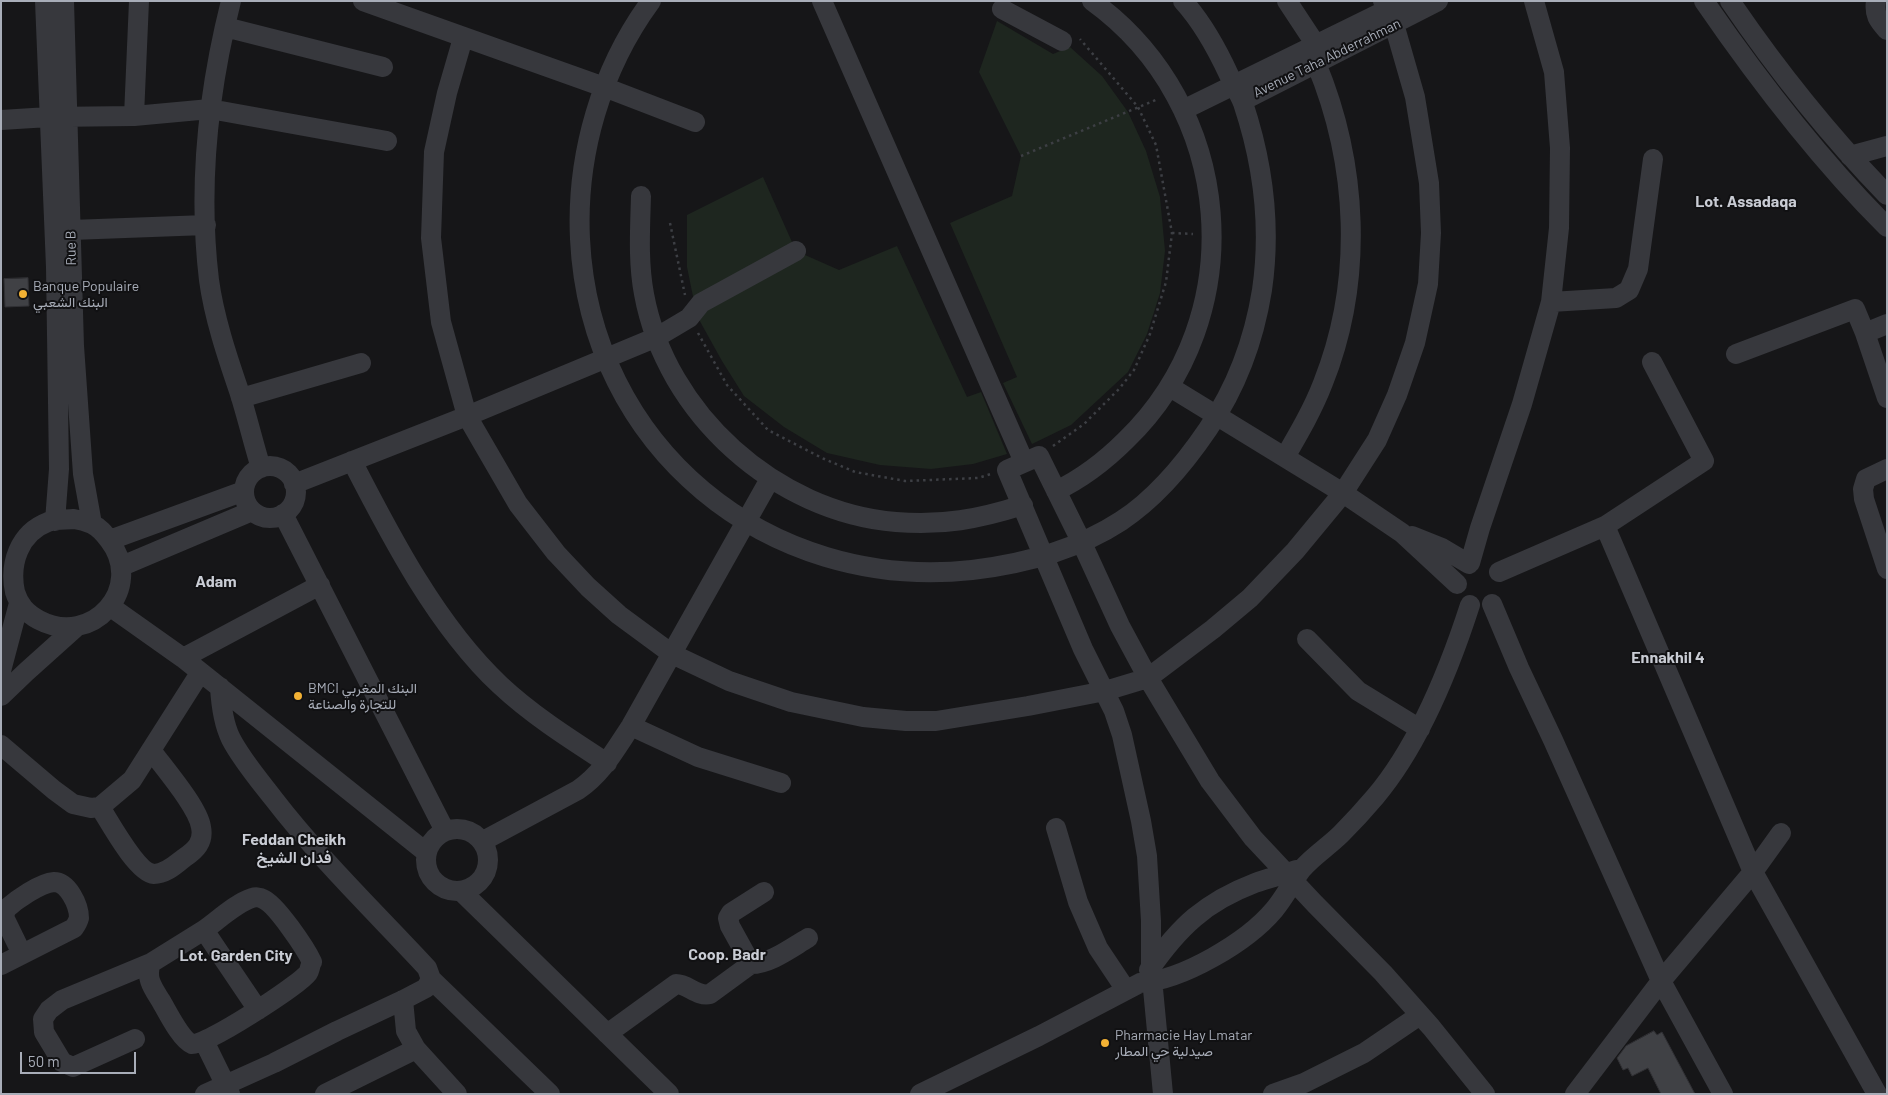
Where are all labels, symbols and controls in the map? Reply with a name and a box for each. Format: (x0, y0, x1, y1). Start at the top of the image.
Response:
street label: Avenue Taha Abderrahman (1251, 15, 1403, 101)
district label: Lot. Assadaqa (1695, 192, 1797, 212)
street label: Rue B (62, 230, 80, 266)
place label: Banque Populaire البنك الشعبي (33, 278, 139, 310)
marker: Banque Populaire البنك الشعبي (17, 288, 29, 300)
district label: Adam (195, 572, 237, 592)
district label: Ennakhil 4 (1631, 648, 1705, 668)
place label: BMCI البنك المغربي للتجارة والصناعة (308, 680, 417, 712)
marker: BMCI البنك المغربي للتجارة والصناعة (292, 690, 304, 702)
district label: Feddan Cheikh فدان الشيخ (242, 830, 346, 868)
district label: Coop. Badr (688, 945, 766, 965)
district label: Lot. Garden City (179, 946, 293, 966)
place label: Pharmacie Hay Lmatar صيدلية حي المطار (1115, 1027, 1252, 1060)
marker: Pharmacie Hay Lmatar صيدلية حي المطار (1099, 1037, 1111, 1049)
scale bar (22, 1042, 139, 1074)
text: 50 m (28, 1052, 60, 1070)

